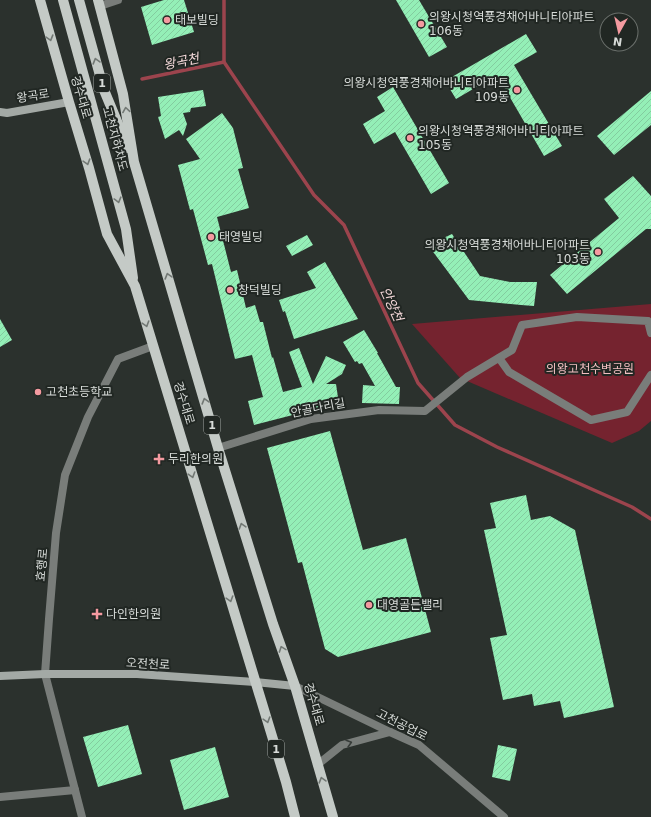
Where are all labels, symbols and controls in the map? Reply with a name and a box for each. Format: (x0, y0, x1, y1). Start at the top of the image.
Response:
place label: 의왕시청역풍경채어바니티아파트 106동 (429, 10, 595, 38)
north arrow (599, 12, 639, 52)
place label: 태보빌딩 (175, 13, 219, 27)
marker: 태보빌딩 (162, 15, 172, 25)
marker: 의왕시청역풍경채어바니티아파트 106동 (416, 19, 426, 29)
one-way arrow (46, 34, 54, 41)
text: N (612, 34, 623, 48)
water label: 왕곡천 (162, 50, 201, 73)
one-way arrow (92, 57, 101, 64)
street label: 경수대로 (68, 74, 94, 120)
road number: 1 (94, 74, 110, 92)
place label: 의왕시청역풍경채어바니티아파트 109동 (343, 76, 509, 104)
marker: 의왕시청역풍경채어바니티아파트 109동 (512, 85, 522, 95)
street label: 왕곡로 (16, 86, 50, 106)
street label: 고천지하차도 (100, 105, 130, 173)
one-way arrow (122, 107, 131, 113)
place label: 의왕시청역풍경채어바니티아파트 105동 (418, 124, 584, 152)
marker: 의왕시청역풍경채어바니티아파트 105동 (405, 133, 415, 143)
one-way arrow (82, 158, 91, 165)
one-way arrow (113, 196, 122, 203)
place label: 태영빌딩 (219, 230, 263, 244)
marker: 태영빌딩 (206, 232, 216, 242)
place label: 의왕시청역풍경채어바니티아파트 103동 (424, 238, 590, 266)
marker: 의왕시청역풍경채어바니티아파트 103동 (593, 247, 603, 257)
one-way arrow (164, 273, 173, 280)
place label: 창덕빌딩 (238, 283, 282, 297)
marker: 창덕빌딩 (225, 285, 235, 295)
water label: 안양천 (377, 285, 406, 325)
one-way arrow (141, 320, 150, 327)
park label: 의왕고천수변공원 (546, 362, 634, 376)
street label: 경수대로 (171, 380, 197, 426)
place label: 고천초등학교 (46, 385, 112, 399)
marker: 고천초등학교 (33, 387, 43, 397)
street label: 안골다리길 (290, 396, 346, 420)
one-way arrow (201, 398, 210, 405)
road number: 1 (204, 416, 220, 434)
place label: 두리한의원 (168, 452, 223, 466)
marker: 두리한의원 (153, 453, 165, 465)
one-way arrow (187, 471, 196, 478)
one-way arrow (239, 522, 247, 529)
street label: 효행로 (34, 548, 50, 582)
one-way arrow (225, 595, 234, 602)
place label: 대영골든밸리 (377, 598, 443, 612)
marker: 대영골든밸리 (364, 600, 374, 610)
place label: 다인한의원 (106, 607, 161, 621)
marker: 다인한의원 (91, 608, 103, 620)
one-way arrow (279, 646, 287, 653)
street label: 오전천로 (126, 656, 170, 672)
street label: 경수대로 (301, 681, 327, 727)
street label: 고천공업로 (374, 706, 430, 744)
one-way arrow (262, 716, 271, 723)
one-way arrow (346, 739, 353, 748)
road number: 1 (268, 740, 284, 758)
one-way arrow (318, 776, 327, 783)

